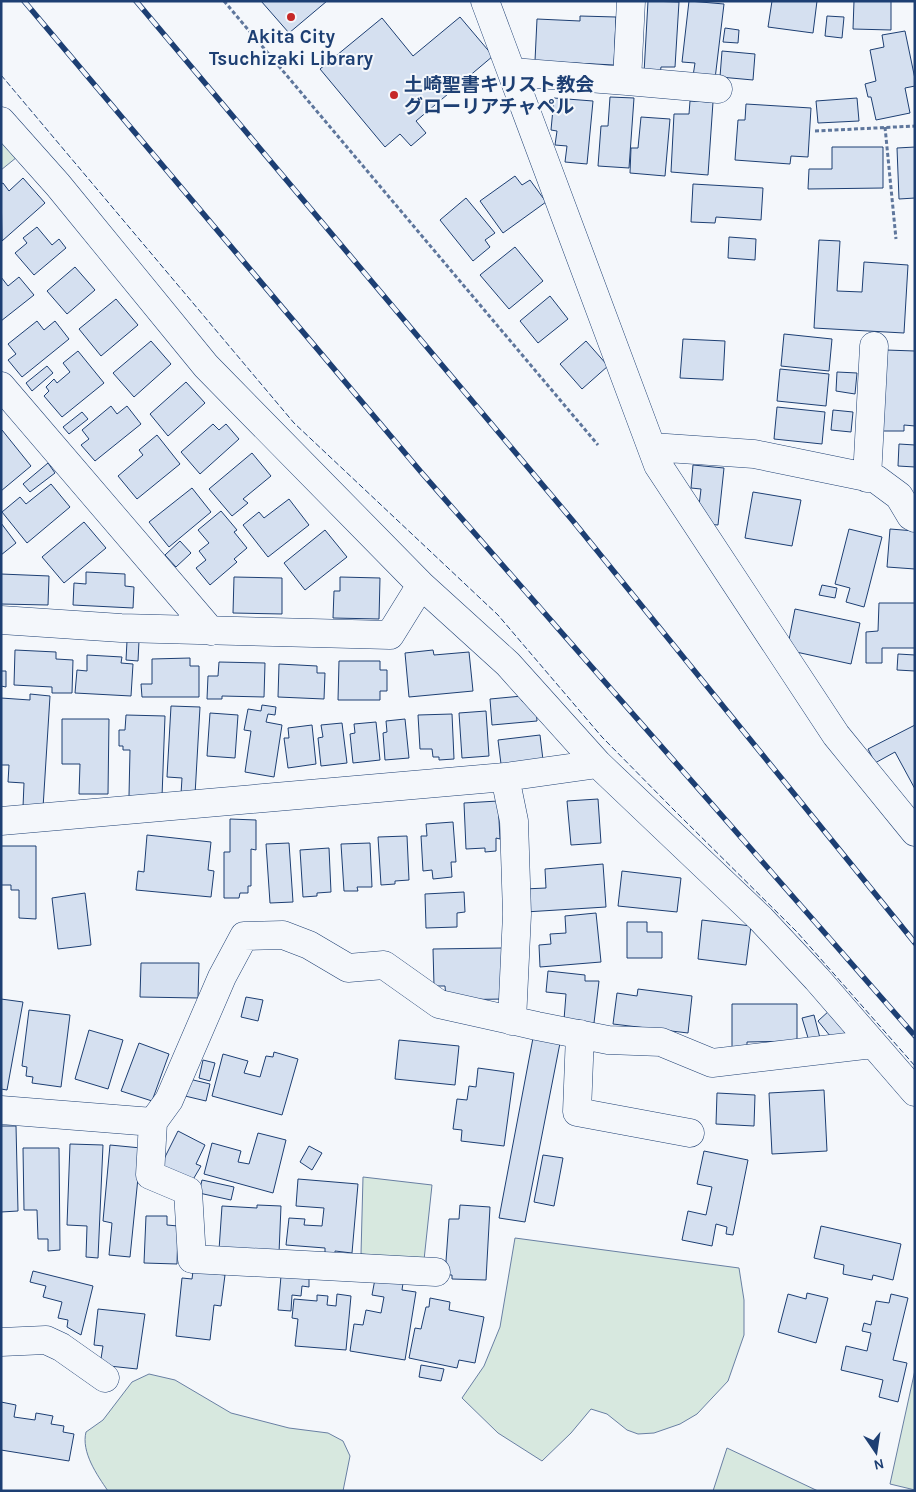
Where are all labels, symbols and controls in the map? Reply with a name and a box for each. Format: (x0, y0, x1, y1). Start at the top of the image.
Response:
marker: Akita City Tsuchizaki Library (285, 11, 297, 23)
place label: Akita City Tsuchizaki Library (209, 26, 373, 70)
place label: 土崎聖書キリスト教会 グローリアチャペル (404, 74, 594, 118)
marker: 土崎聖書キリスト教会 グローリアチャペル (388, 89, 400, 101)
north arrow (851, 1427, 901, 1477)
text: N (872, 1455, 886, 1474)

